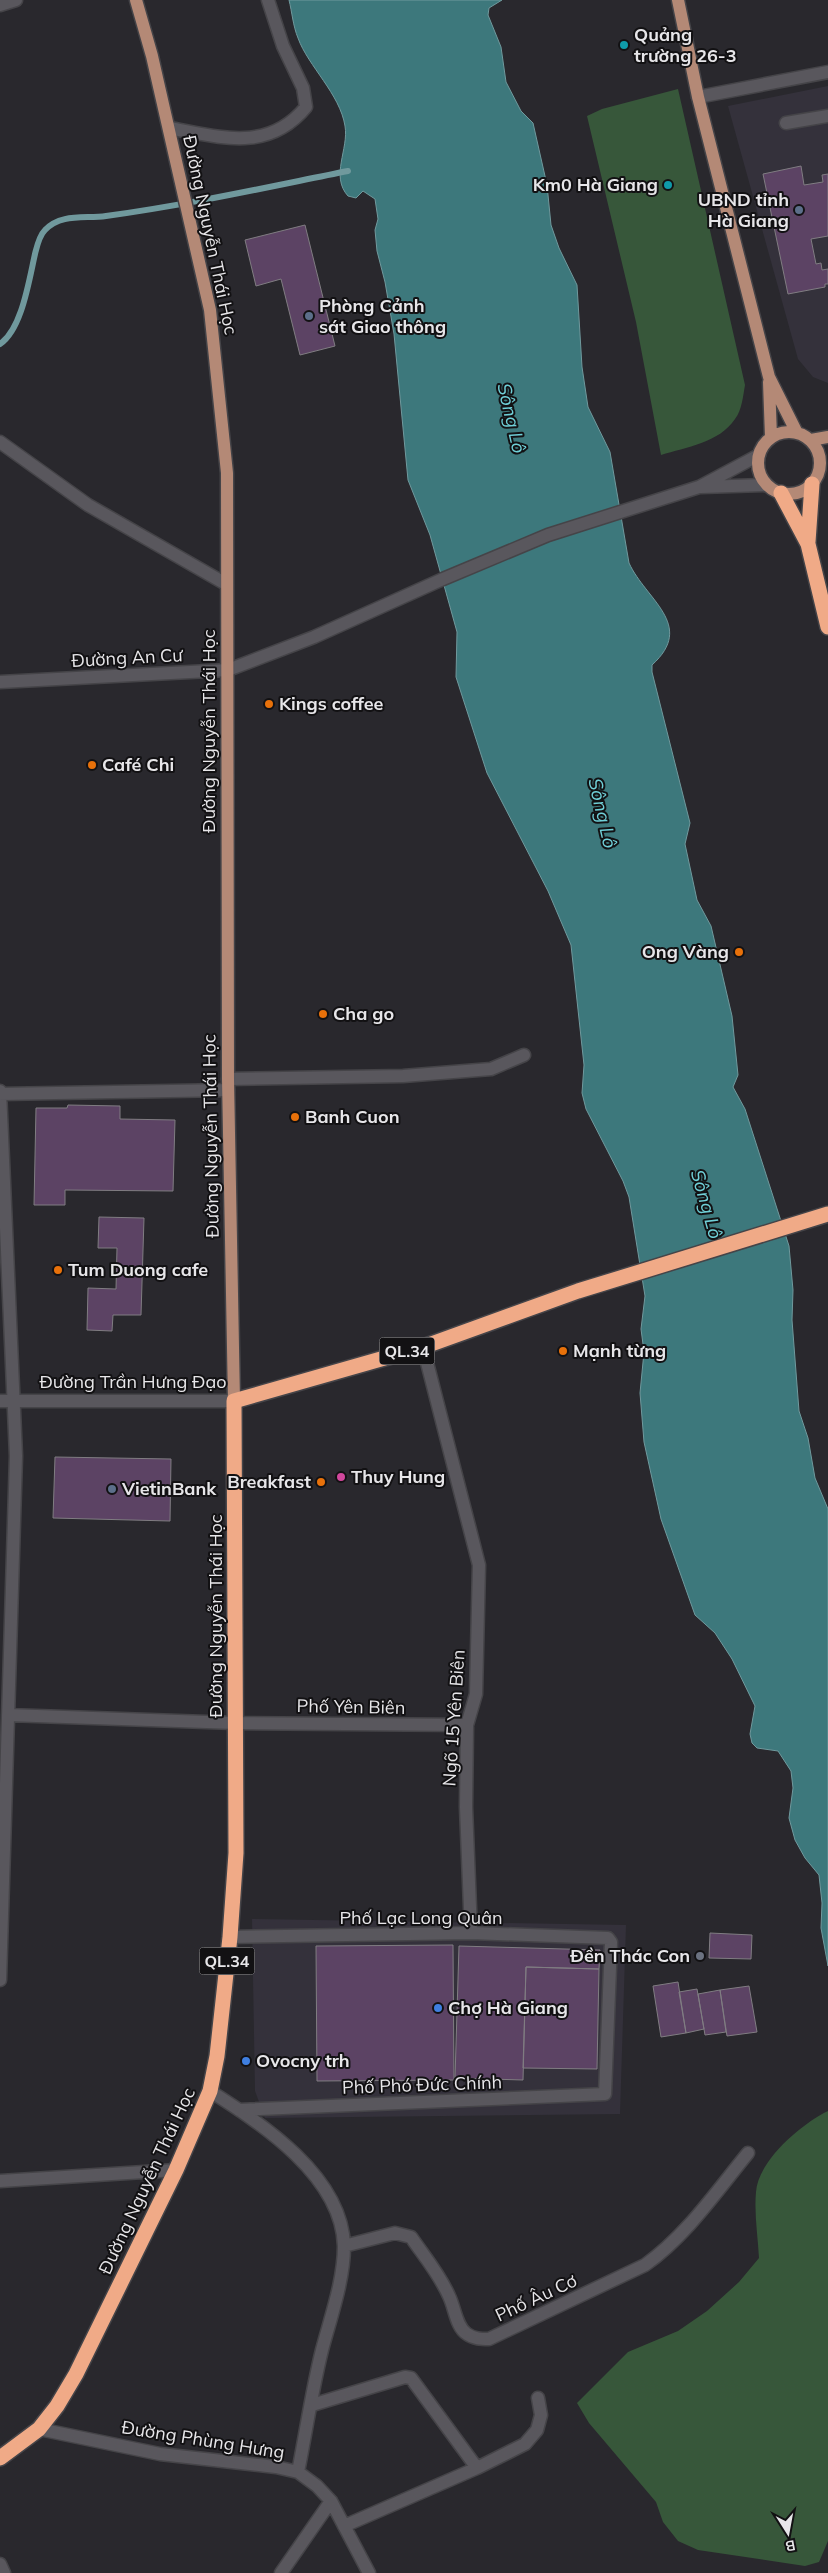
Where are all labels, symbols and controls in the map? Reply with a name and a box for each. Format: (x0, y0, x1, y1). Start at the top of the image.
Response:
place label: Quảng trường 26-3 (634, 23, 737, 67)
marker: Quảng trường 26-3 (618, 39, 630, 51)
street label: Đường Nguyễn Thái Học (178, 133, 243, 337)
place label: Km0 Hà Giang (533, 173, 658, 196)
marker: Km0 Hà Giang (662, 179, 674, 191)
place label: UBND tỉnh Hà Giang (698, 188, 789, 232)
marker: UBND tỉnh Hà Giang (793, 204, 805, 216)
place label: Phòng Cảnh sát Giao thông (319, 294, 446, 338)
marker: Phòng Cảnh sát Giao thông (303, 310, 315, 322)
water label: Sông Lô (492, 381, 532, 456)
street label: Đường Nguyễn Thái Học (197, 629, 220, 833)
street label: Đường An Cư (71, 643, 185, 672)
place label: Kings coffee (279, 692, 384, 715)
marker: Kings coffee (263, 698, 275, 710)
place label: Café Chi (102, 753, 174, 776)
marker: Café Chi (86, 759, 98, 771)
water label: Sông Lô (583, 776, 623, 851)
place label: Ong Vàng (642, 940, 729, 963)
marker: Ong Vàng (733, 946, 745, 958)
place label: Cha go (333, 1002, 394, 1025)
marker: Cha go (317, 1008, 329, 1020)
street label: Đường Nguyễn Thái Học (197, 1034, 224, 1238)
place label: Banh Cuon (305, 1105, 400, 1128)
marker: Banh Cuon (289, 1111, 301, 1123)
water label: Sông Lô (686, 1166, 728, 1242)
place label: Tum Duong cafe (68, 1258, 208, 1281)
marker: Tum Duong cafe (52, 1264, 64, 1276)
road number: QL.34 (380, 1338, 434, 1364)
place label: Mạnh từng (573, 1339, 666, 1362)
marker: Mạnh từng (557, 1345, 569, 1357)
street label: Đường Trần Hưng Đạo (39, 1370, 227, 1393)
place label: Thuy Hung (351, 1465, 445, 1488)
place label: Breakfast (227, 1470, 311, 1493)
marker: Thuy Hung (335, 1471, 347, 1483)
marker: Breakfast (315, 1476, 327, 1488)
place label: VietinBank (121, 1477, 217, 1500)
marker: VietinBank (106, 1483, 118, 1495)
street label: Đường Nguyễn Thái Học (204, 1514, 227, 1718)
street label: Ngõ 15 Yên Biên (437, 1649, 470, 1787)
street label: Phố Yên Biên (296, 1694, 406, 1719)
street label: Phố Lạc Long Quân (339, 1906, 503, 1929)
place label: Đền Thác Con (569, 1944, 690, 1967)
road number: QL.34 (200, 1948, 254, 1974)
marker: Đền Thác Con (694, 1950, 706, 1962)
place label: Chợ Hà Giang (448, 1996, 568, 2019)
marker: Chợ Hà Giang (432, 2002, 444, 2014)
place label: Ovocny trh (256, 2049, 350, 2072)
marker: Ovocny trh (240, 2055, 252, 2067)
street label: Phố Phó Đức Chính (342, 2070, 502, 2099)
street label: Đường Nguyễn Thái Học (93, 2084, 200, 2278)
street label: Phố Âu Cơ (491, 2269, 580, 2326)
street label: Đường Phùng Hưng (120, 2415, 286, 2464)
north arrow (763, 2508, 813, 2558)
text: B (784, 2536, 797, 2556)

